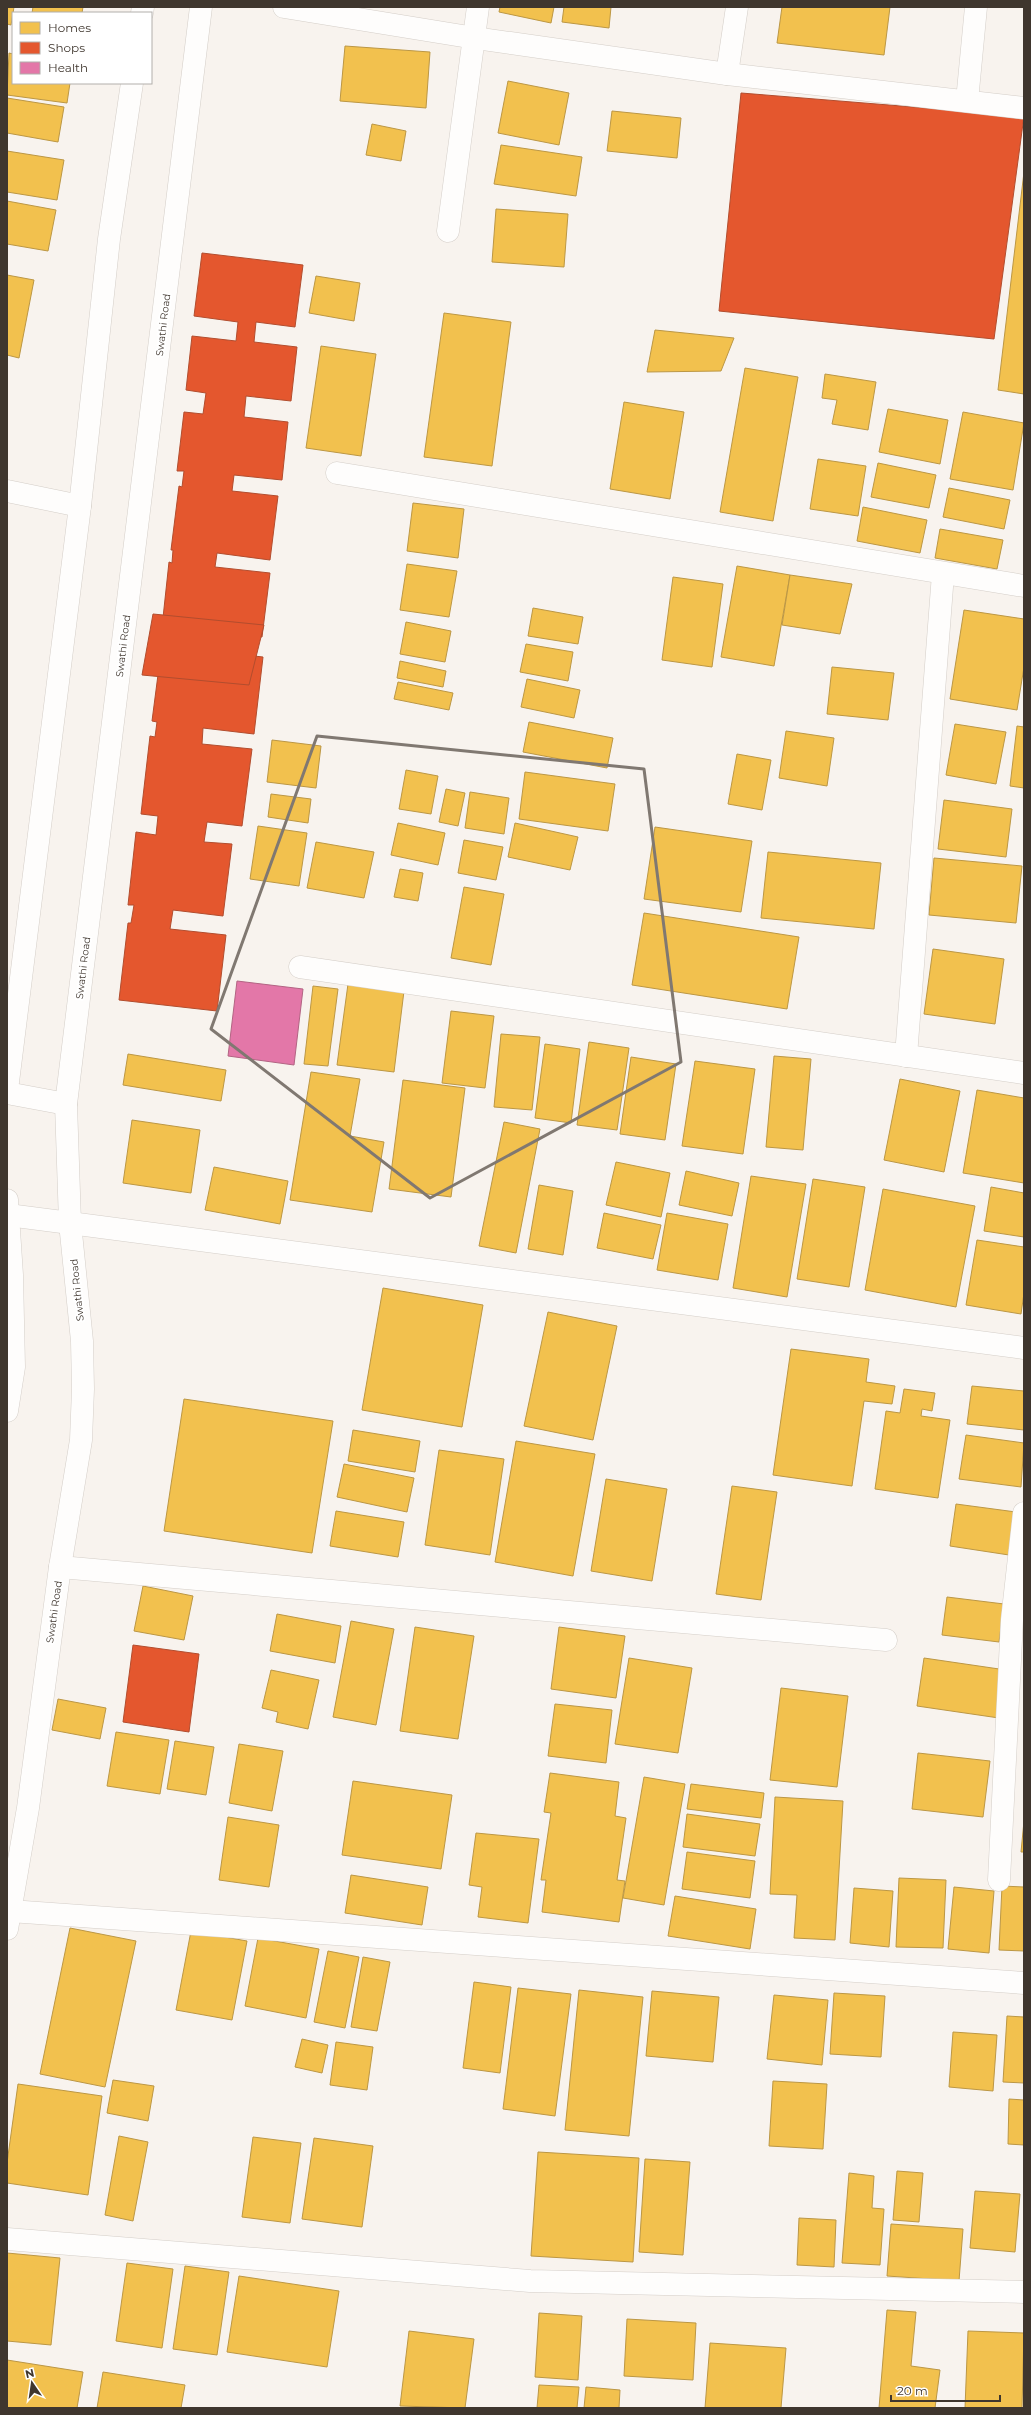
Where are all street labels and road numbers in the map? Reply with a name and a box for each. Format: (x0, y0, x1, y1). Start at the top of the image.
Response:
street label: Swathi Road (153, 293, 173, 357)
street label: Swathi Road (113, 614, 133, 678)
street label: Swathi Road (73, 936, 93, 1000)
street label: Swathi Road (67, 1258, 87, 1322)
street label: Swathi Road (43, 1580, 65, 1644)

